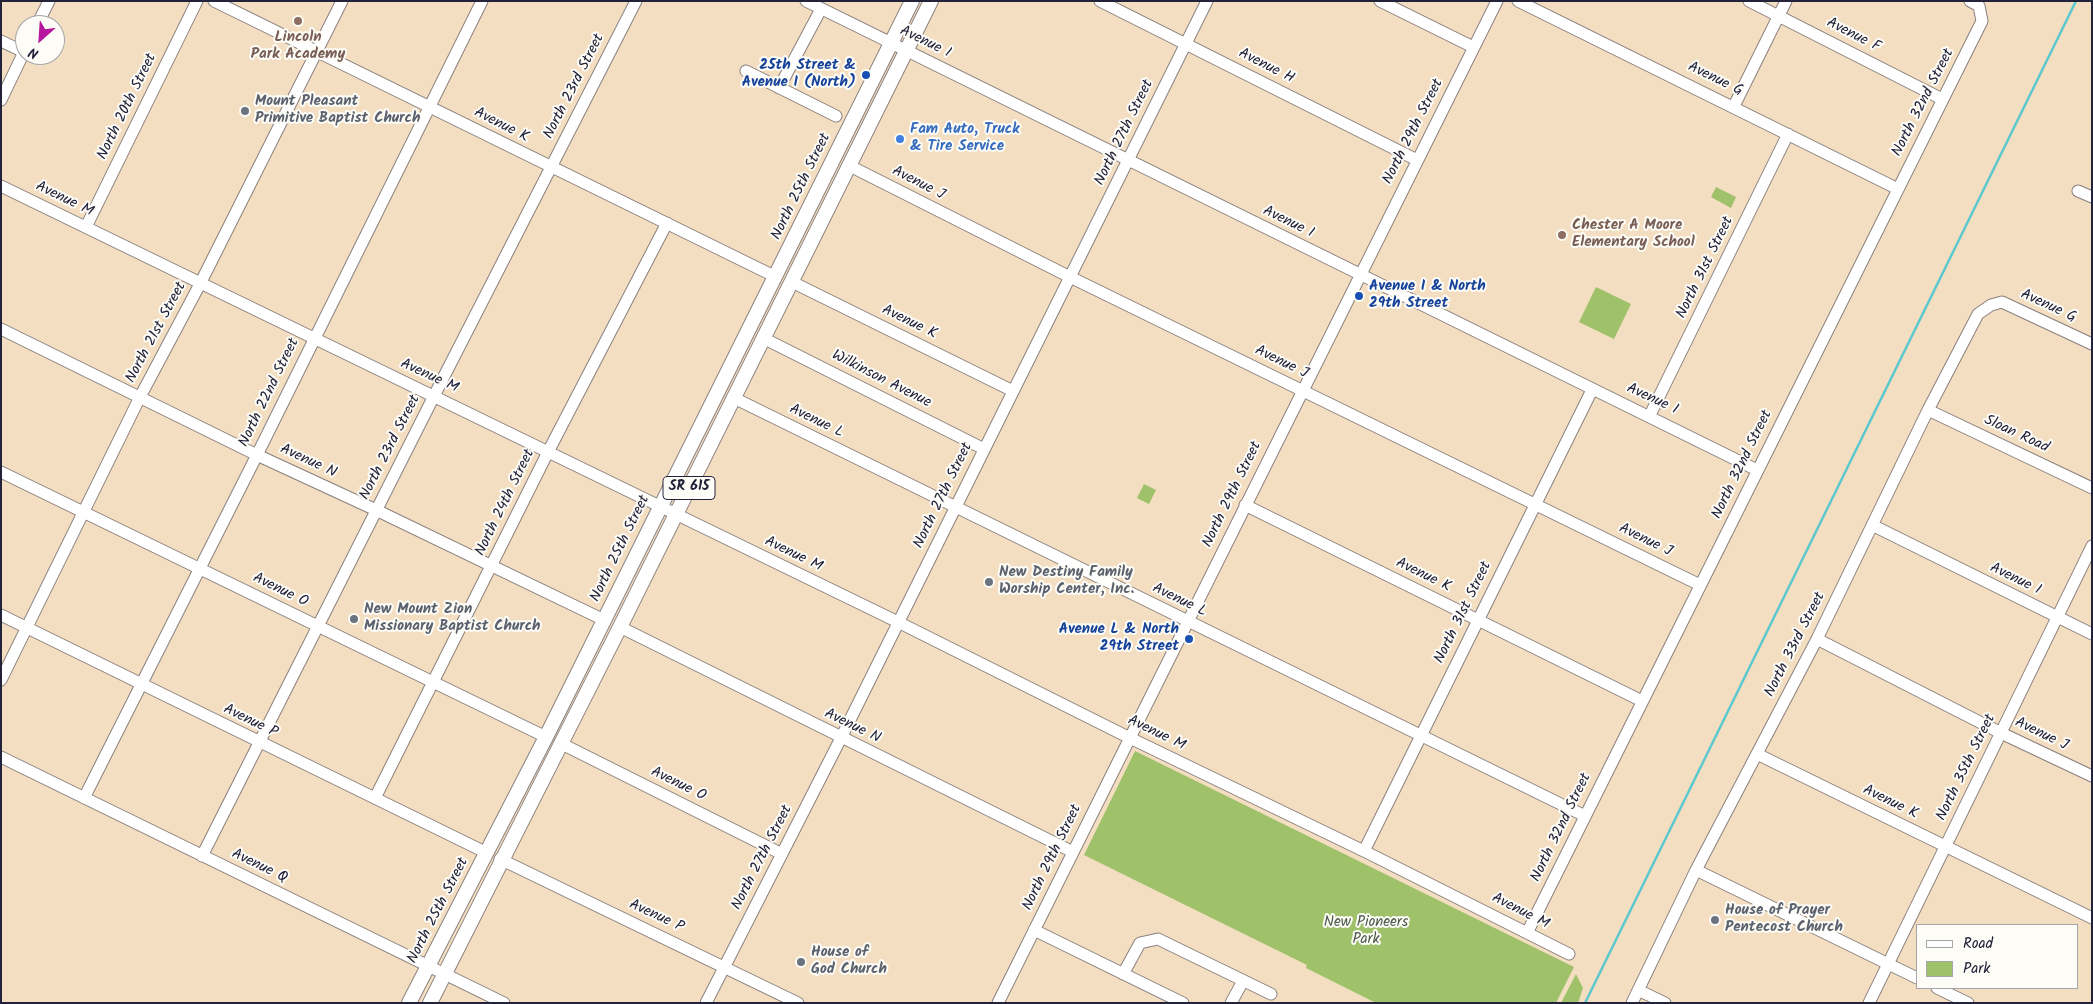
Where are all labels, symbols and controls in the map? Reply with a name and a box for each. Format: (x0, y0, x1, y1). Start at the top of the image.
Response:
north arrow (15, 15, 65, 65)
marker: Lincoln Park Academy (292, 15, 304, 27)
street label: Avenue F (1823, 15, 1883, 57)
street label: Avenue I (896, 23, 954, 63)
place label: Lincoln Park Academy (251, 29, 345, 64)
street label: North 23rd Street (541, 31, 609, 143)
text: N (25, 41, 43, 64)
street label: Avenue H (1235, 45, 1297, 89)
street label: North 32nd Street (1889, 46, 1959, 160)
street label: North 20th Street (95, 51, 161, 163)
place label: 25th Street & Avenue I (North) (742, 57, 856, 92)
street label: Avenue G (1684, 59, 1746, 101)
marker: 25th Street & Avenue I (North) (860, 69, 872, 81)
street label: North 29th Street (1380, 76, 1448, 188)
street label: North 27th Street (1092, 77, 1158, 189)
place label: Mount Pleasant Primitive Baptist Church (255, 93, 420, 128)
marker: Mount Pleasant Primitive Baptist Church (239, 105, 251, 117)
street label: Avenue K (471, 105, 531, 147)
place label: Fam Auto, Truck & Tire Service (910, 121, 1019, 156)
street label: North 25th Street (768, 131, 836, 243)
marker: Fam Auto, Truck & Tire Service (894, 133, 906, 145)
street label: Avenue J (888, 163, 948, 205)
street label: Avenue M (32, 178, 96, 222)
street label: Avenue I (1259, 203, 1317, 243)
street label: North 31st Street (1674, 214, 1738, 322)
place label: Chester A Moore Elementary School (1572, 217, 1695, 252)
marker: Chester A Moore Elementary School (1556, 229, 1568, 241)
place label: Avenue I & North 29th Street (1369, 278, 1486, 313)
street label: North 21st Street (123, 280, 191, 386)
street label: Avenue G (2017, 286, 2079, 328)
marker: Avenue I & North 29th Street (1353, 290, 1365, 302)
street label: Avenue K (879, 302, 939, 344)
street label: North 22nd Street (236, 336, 304, 450)
street label: Avenue J (1251, 342, 1311, 384)
street label: Wilkinson Avenue (828, 347, 934, 413)
street label: Avenue M (397, 356, 461, 398)
street label: Avenue I (1623, 380, 1681, 420)
street label: North 23rd Street (357, 392, 425, 504)
street label: Avenue L (786, 401, 846, 443)
street label: North 32nd Street (1709, 408, 1777, 522)
street label: Sloan Road (1981, 412, 2051, 458)
street label: North 29th Street (1200, 439, 1266, 551)
street label: North 27th Street (911, 440, 977, 552)
street label: Avenue N (277, 441, 339, 483)
street label: North 24th Street (472, 447, 540, 559)
road number: SR 615 (663, 476, 715, 499)
street label: North 25th Street (587, 493, 655, 605)
street label: Avenue J (1615, 520, 1675, 562)
street label: Avenue M (761, 533, 825, 577)
street label: Avenue K (1393, 555, 1453, 597)
street label: North 31st Street (1432, 559, 1496, 667)
street label: Avenue I (1986, 560, 2044, 600)
place label: New Destiny Family Worship Center, Inc. (999, 564, 1134, 599)
street label: Avenue O (249, 570, 311, 612)
marker: New Destiny Family Worship Center, Inc. (983, 576, 995, 588)
street label: Avenue L (1149, 580, 1209, 622)
street label: North 33rd Street (1762, 589, 1830, 701)
place label: New Mount Zion Missionary Baptist Church (364, 601, 540, 636)
marker: New Mount Zion Missionary Baptist Church (348, 613, 360, 625)
place label: Avenue L & North 29th Street (1059, 621, 1179, 656)
marker: Avenue L & North 29th Street (1183, 633, 1195, 645)
street label: Avenue P (220, 701, 280, 743)
street label: Avenue N (821, 706, 883, 748)
street label: Avenue M (1124, 712, 1188, 756)
street label: North 35th Street (1933, 712, 2001, 824)
street label: Avenue J (2011, 714, 2071, 756)
street label: Avenue O (647, 764, 709, 806)
street label: North 32nd Street (1528, 771, 1596, 885)
street label: Avenue K (1860, 782, 1920, 824)
street label: North 29th Street (1020, 802, 1086, 914)
street label: North 27th Street (729, 803, 797, 913)
street label: Avenue Q (228, 846, 290, 888)
street label: North 25th Street (405, 855, 473, 967)
street label: Avenue M (1488, 890, 1552, 934)
street label: Avenue P (626, 897, 686, 937)
place label: House of Prayer Pentecost Church (1725, 902, 1843, 937)
park label: New Pioneers Park (1324, 914, 1408, 949)
marker: House of Prayer Pentecost Church (1709, 914, 1721, 926)
legend (1916, 924, 2078, 989)
text: Road (1963, 932, 1993, 956)
place label: House of God Church (811, 944, 887, 979)
marker: House of God Church (795, 956, 807, 968)
text: Park (1963, 957, 1990, 981)

